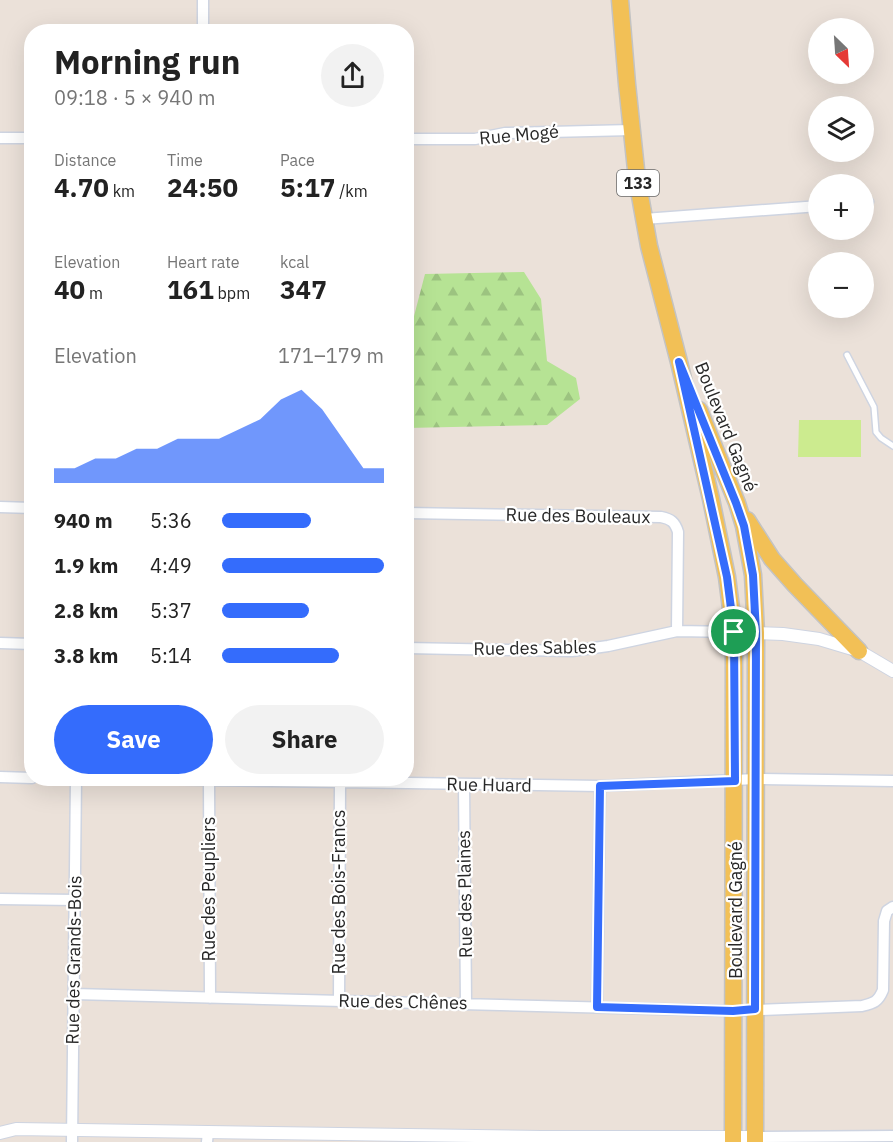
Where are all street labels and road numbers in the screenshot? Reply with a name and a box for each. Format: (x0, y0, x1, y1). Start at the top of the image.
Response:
street label: Rue Mogé (478, 120, 560, 149)
road number: 133 (617, 170, 659, 196)
street label: Boulevard Gagné (690, 359, 763, 495)
street label: Rue des Bouleaux (505, 503, 651, 528)
street label: Rue des Sables (473, 635, 597, 660)
street label: Rue Huard (446, 772, 532, 797)
street label: Rue des Bois-Francs (327, 809, 350, 975)
street label: Rue des Peupliers (197, 817, 220, 961)
street label: Rue des Plaines (452, 830, 477, 958)
street label: Boulevard Gagné (724, 841, 747, 979)
street label: Rue des Grands-Bois (61, 875, 86, 1045)
street label: Rue des Chênes (338, 989, 468, 1014)

